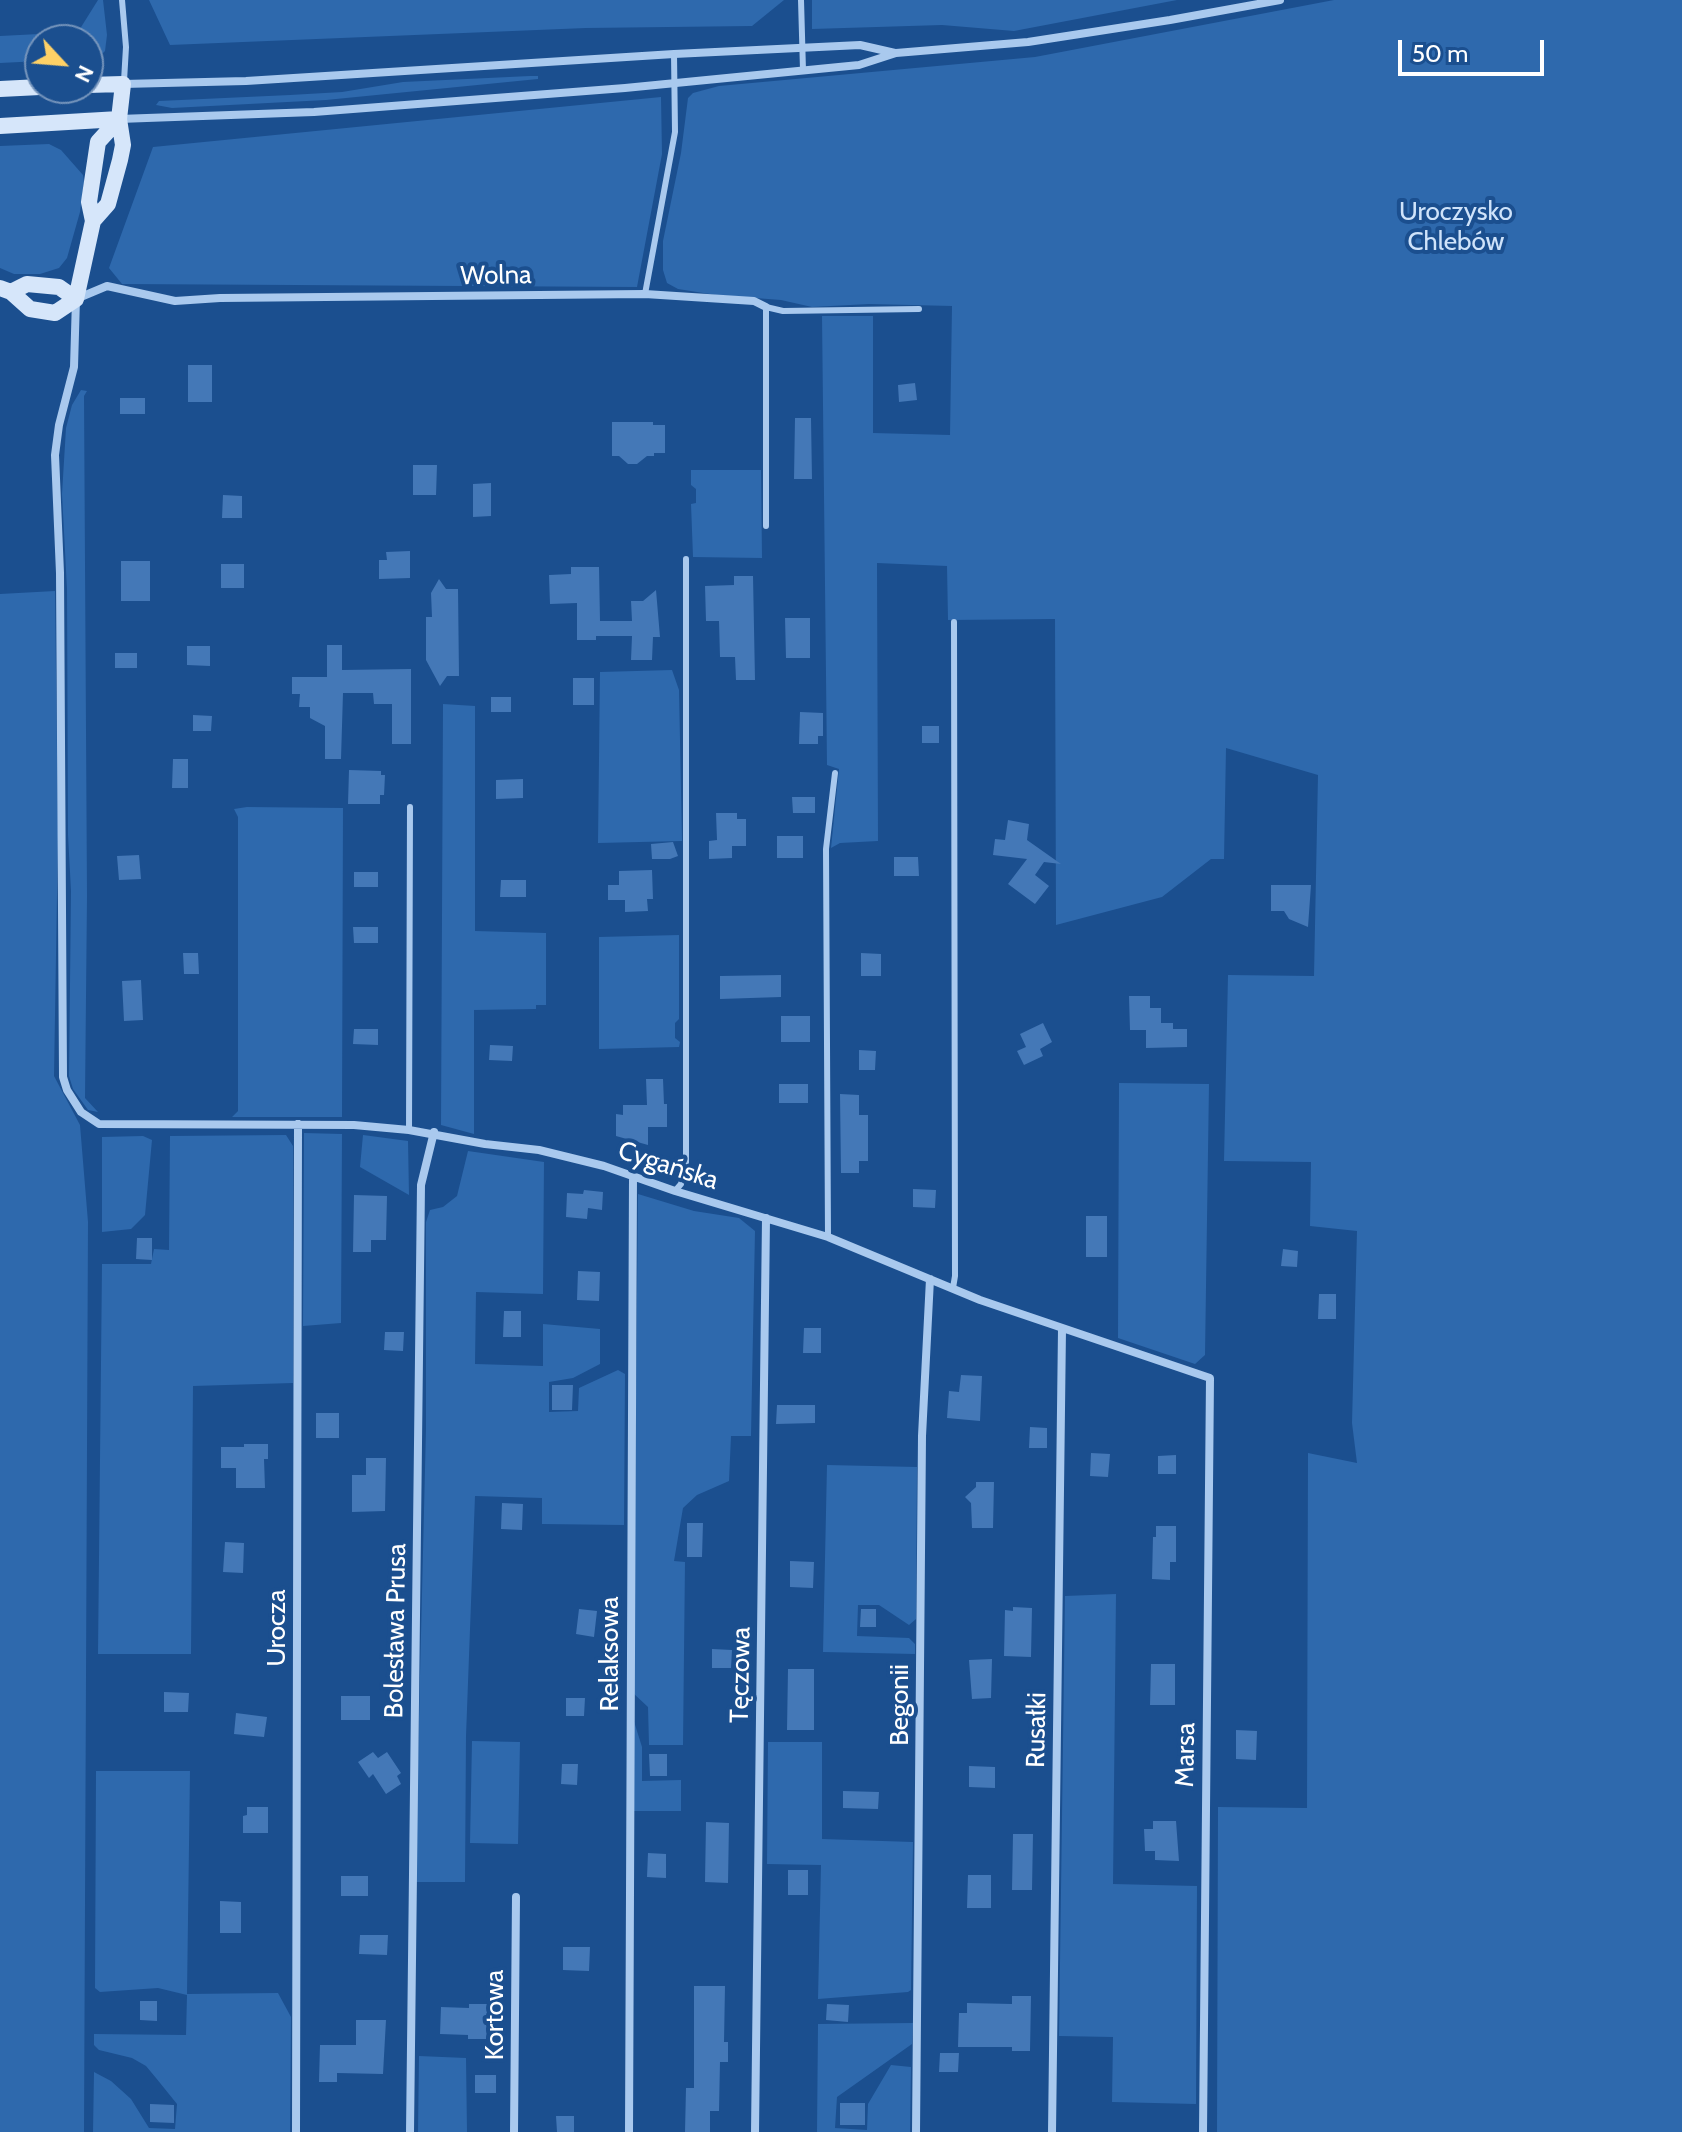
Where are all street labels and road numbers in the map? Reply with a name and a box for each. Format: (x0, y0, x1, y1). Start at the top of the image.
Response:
street label: Wolna (460, 260, 532, 292)
street label: Cygańska (614, 1135, 722, 1197)
street label: Bolesława Prusa (379, 1543, 413, 1719)
street label: Urocza (261, 1589, 293, 1667)
street label: Relaksowa (594, 1597, 626, 1711)
street label: Tęczowa (725, 1627, 757, 1723)
street label: Begonii (884, 1664, 916, 1746)
street label: Rusałki (1021, 1692, 1053, 1768)
street label: Marsa (1170, 1722, 1202, 1788)
street label: Kortowa (479, 1970, 511, 2060)

